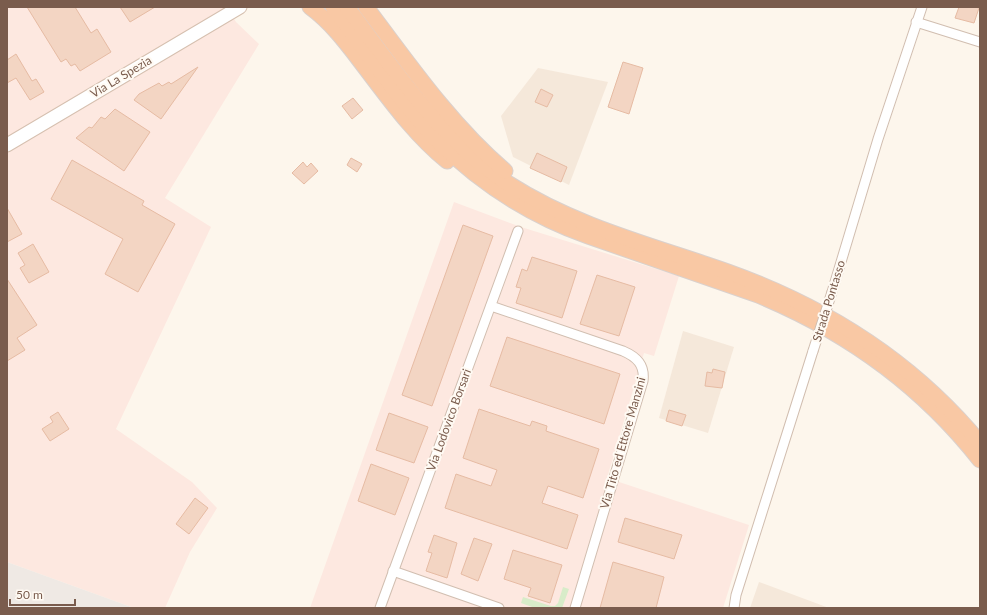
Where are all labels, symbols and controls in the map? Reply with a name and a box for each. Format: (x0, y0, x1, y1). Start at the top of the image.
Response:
street label: Via La Spezia (87, 52, 154, 101)
street label: Strada Pontasso (809, 258, 848, 343)
street label: Via Lodovico Borsari (423, 367, 474, 473)
street label: Via Tito ed Ettore Manzini (596, 375, 649, 511)
scale bar (10, 581, 75, 607)
text: 50 m (16, 587, 43, 602)

